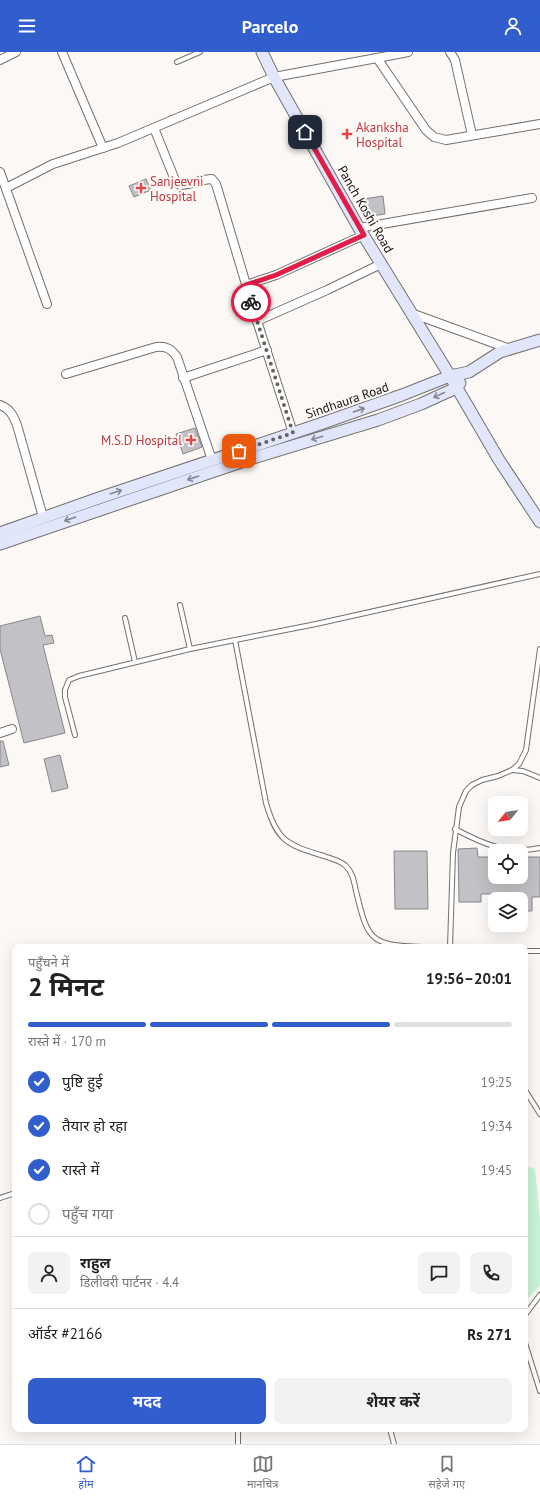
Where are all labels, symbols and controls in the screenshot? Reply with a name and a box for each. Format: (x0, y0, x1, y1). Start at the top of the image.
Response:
icon: menu (16, 15, 38, 37)
text: Parcelo (242, 15, 298, 38)
icon: person (502, 15, 524, 37)
pin (288, 115, 322, 149)
place label: Akanksha Hospital (356, 119, 409, 151)
icon: home (294, 121, 316, 143)
marker: Akanksha Hospital (341, 128, 353, 140)
street label: Panch Koshi Road (334, 162, 397, 256)
place label: Sanjeevni Hospital (150, 173, 204, 205)
marker: Sanjeevni Hospital (135, 182, 147, 194)
courier (231, 282, 271, 322)
icon: bike (240, 291, 262, 313)
street label: Sindhaura Road (303, 378, 391, 423)
one-way arrow (433, 392, 445, 399)
one-way arrow (352, 406, 364, 414)
place label: M.S.D Hospital (101, 432, 182, 449)
marker: M.S.D Hospital (185, 434, 197, 446)
pin (222, 434, 256, 468)
one-way arrow (310, 435, 323, 442)
icon: bag (228, 440, 250, 462)
one-way arrow (186, 475, 199, 482)
one-way arrow (109, 488, 122, 495)
one-way arrow (64, 516, 76, 524)
north arrow (488, 796, 528, 836)
map controls (488, 796, 528, 932)
button: locate (488, 844, 528, 884)
button: layers (488, 892, 528, 932)
text: पहुँचने में (28, 954, 69, 971)
text: 19:56–20:01 (426, 969, 512, 988)
text: 2 मिनट (28, 970, 104, 1003)
text: रास्ते में · 170 m (28, 1033, 106, 1050)
icon: check (28, 1071, 50, 1093)
text: पुष्टि हुई (62, 1072, 103, 1091)
text: 19:25 (481, 1074, 512, 1091)
icon: check (28, 1115, 50, 1137)
text: तैयार हो रहा (62, 1116, 127, 1135)
text: 19:34 (481, 1118, 512, 1135)
icon: check (28, 1159, 50, 1181)
text: रास्ते में (62, 1160, 99, 1179)
text: 19:45 (481, 1162, 512, 1179)
text: पहुँच गया (62, 1204, 113, 1223)
button: person (28, 1252, 70, 1294)
button: chat (418, 1252, 460, 1294)
button: phone (470, 1252, 512, 1294)
text: राहुल (80, 1253, 111, 1272)
text: डिलीवरी पार्टनर · 4.4 (80, 1274, 179, 1291)
text: ऑर्डर #2166 (28, 1324, 102, 1343)
text: Rs 271 (467, 1325, 512, 1344)
button: मदद (28, 1378, 266, 1424)
button: शेयर करें (274, 1378, 512, 1424)
tab: होम (75, 1453, 97, 1492)
tab: मानचित्र (247, 1453, 278, 1492)
tab: सहेजे गए (428, 1453, 465, 1492)

